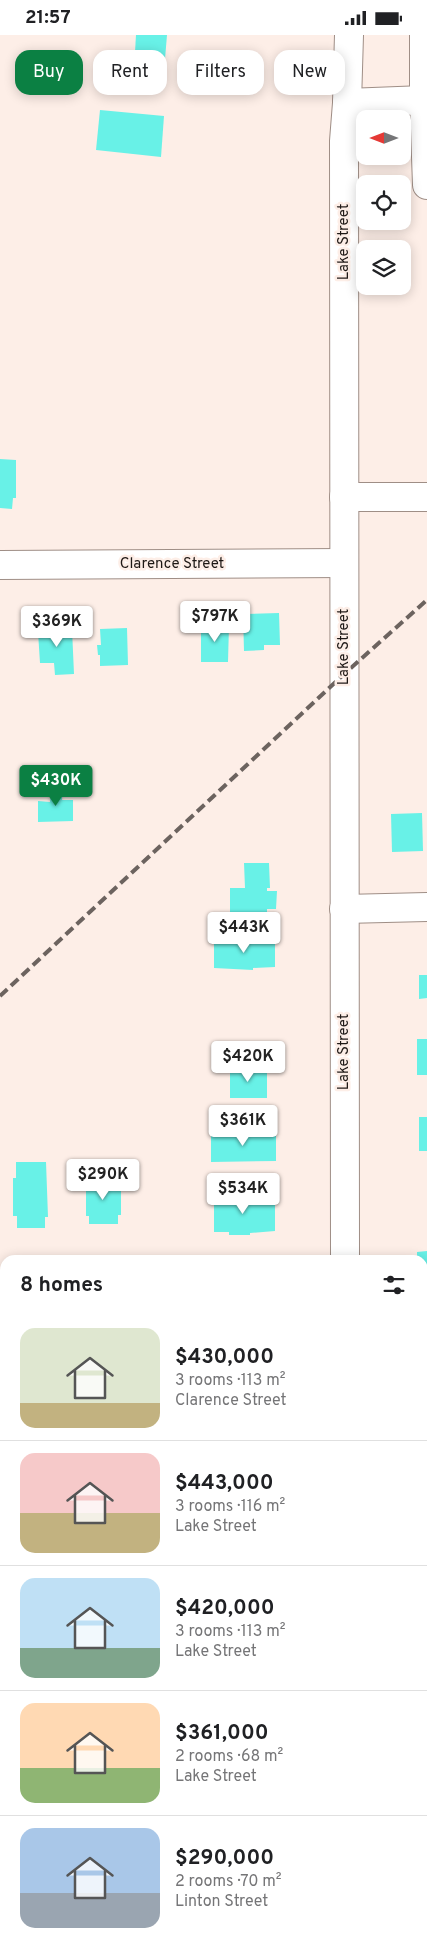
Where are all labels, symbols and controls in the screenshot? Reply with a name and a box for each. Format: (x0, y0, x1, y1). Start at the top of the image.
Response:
text: 21:57 (25, 6, 71, 30)
chip: Buy (15, 50, 83, 95)
chip: Rent (93, 50, 167, 95)
chip: Filters (177, 50, 264, 95)
chip: New (274, 50, 345, 95)
north arrow (356, 110, 411, 165)
map controls (356, 110, 411, 295)
button: locate (356, 175, 411, 230)
street label: Lake Street (335, 204, 354, 280)
button: layers (356, 240, 411, 295)
street label: Clarence Street (120, 555, 224, 574)
pin: $797K (180, 601, 250, 643)
pin: $369K (22, 605, 92, 648)
text: $797K (191, 607, 239, 627)
street label: Lake Street (335, 609, 354, 685)
text: $369K (32, 612, 82, 632)
pin: $430K (21, 765, 91, 807)
text: $430K (30, 771, 82, 791)
pin: $443K (209, 911, 279, 954)
text: $443K (218, 918, 270, 938)
street label: Lake Street (335, 1014, 354, 1090)
pin: $420K (213, 1041, 283, 1083)
text: $420K (222, 1047, 274, 1067)
pin: $361K (208, 1105, 278, 1147)
text: $361K (220, 1111, 266, 1131)
pin: $290K (68, 1159, 138, 1201)
text: $290K (77, 1165, 129, 1185)
pin: $534K (208, 1173, 278, 1215)
text: $534K (218, 1179, 268, 1199)
icon: filters (380, 1271, 408, 1299)
text: 8 homes (20, 1272, 103, 1299)
text: $430,000 (175, 1344, 274, 1371)
icon: home (60, 1348, 120, 1408)
text: 3 rooms · 113 m² (175, 1371, 286, 1391)
text: Clarence Street (175, 1391, 287, 1411)
text: $443,000 (175, 1470, 274, 1497)
icon: home (60, 1473, 120, 1533)
text: 3 rooms · 116 m² (175, 1497, 285, 1517)
text: Lake Street (175, 1517, 257, 1537)
text: $420,000 (175, 1595, 275, 1622)
icon: home (60, 1598, 120, 1658)
text: 3 rooms · 113 m² (175, 1622, 286, 1642)
text: Lake Street (175, 1642, 257, 1662)
text: $361,000 (175, 1720, 269, 1747)
icon: home (60, 1723, 120, 1783)
text: 2 rooms · 68 m² (175, 1747, 283, 1767)
text: Lake Street (175, 1767, 257, 1787)
text: $290,000 (175, 1845, 274, 1872)
icon: home (60, 1848, 120, 1908)
text: 2 rooms · 70 m² (175, 1872, 282, 1892)
text: Linton Street (175, 1892, 268, 1912)

